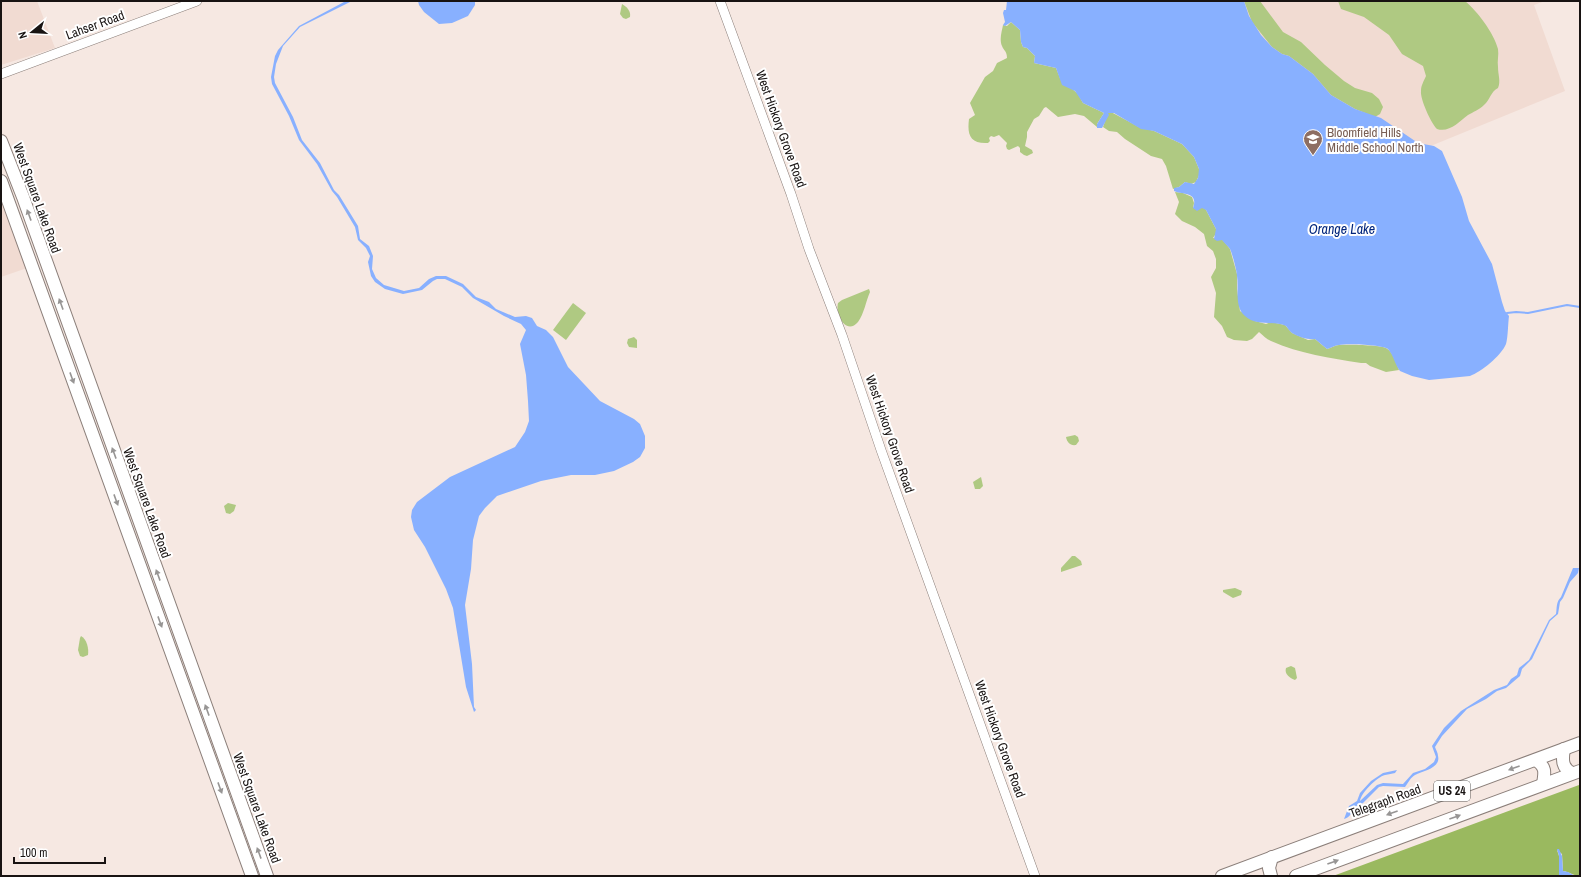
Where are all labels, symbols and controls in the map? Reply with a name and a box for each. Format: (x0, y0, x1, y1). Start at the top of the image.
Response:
street label: Lahser Road (63, 7, 127, 43)
north arrow (12, 12, 52, 52)
text: N (15, 30, 30, 40)
street label: West Hickory Grove Road (752, 68, 810, 190)
place label: Bloomfield Hills Middle School North (1327, 124, 1424, 156)
school or university icon: Bloomfield Hills Middle School North (1302, 128, 1324, 156)
street label: West Square Lake Road (9, 141, 65, 255)
one-way arrow (26, 209, 32, 221)
water label: Orange Lake (1309, 220, 1375, 238)
one-way arrow (58, 298, 64, 310)
one-way arrow (69, 372, 75, 384)
street label: West Hickory Grove Road (862, 373, 918, 495)
one-way arrow (111, 446, 117, 458)
street label: West Square Lake Road (119, 446, 175, 560)
one-way arrow (113, 494, 119, 506)
one-way arrow (155, 568, 161, 580)
one-way arrow (157, 617, 163, 629)
street label: West Hickory Grove Road (971, 678, 1029, 800)
one-way arrow (204, 704, 210, 716)
street label: West Square Lake Road (229, 751, 285, 865)
one-way arrow (1508, 765, 1520, 771)
street label: Telegraph Road (1347, 780, 1423, 822)
road number: US 24 (1434, 781, 1470, 801)
one-way arrow (217, 783, 223, 795)
one-way arrow (1386, 810, 1398, 816)
one-way arrow (1449, 814, 1461, 820)
scale bar (14, 839, 105, 865)
text: 100 m (20, 845, 47, 861)
one-way arrow (255, 847, 261, 859)
one-way arrow (1327, 859, 1339, 865)

